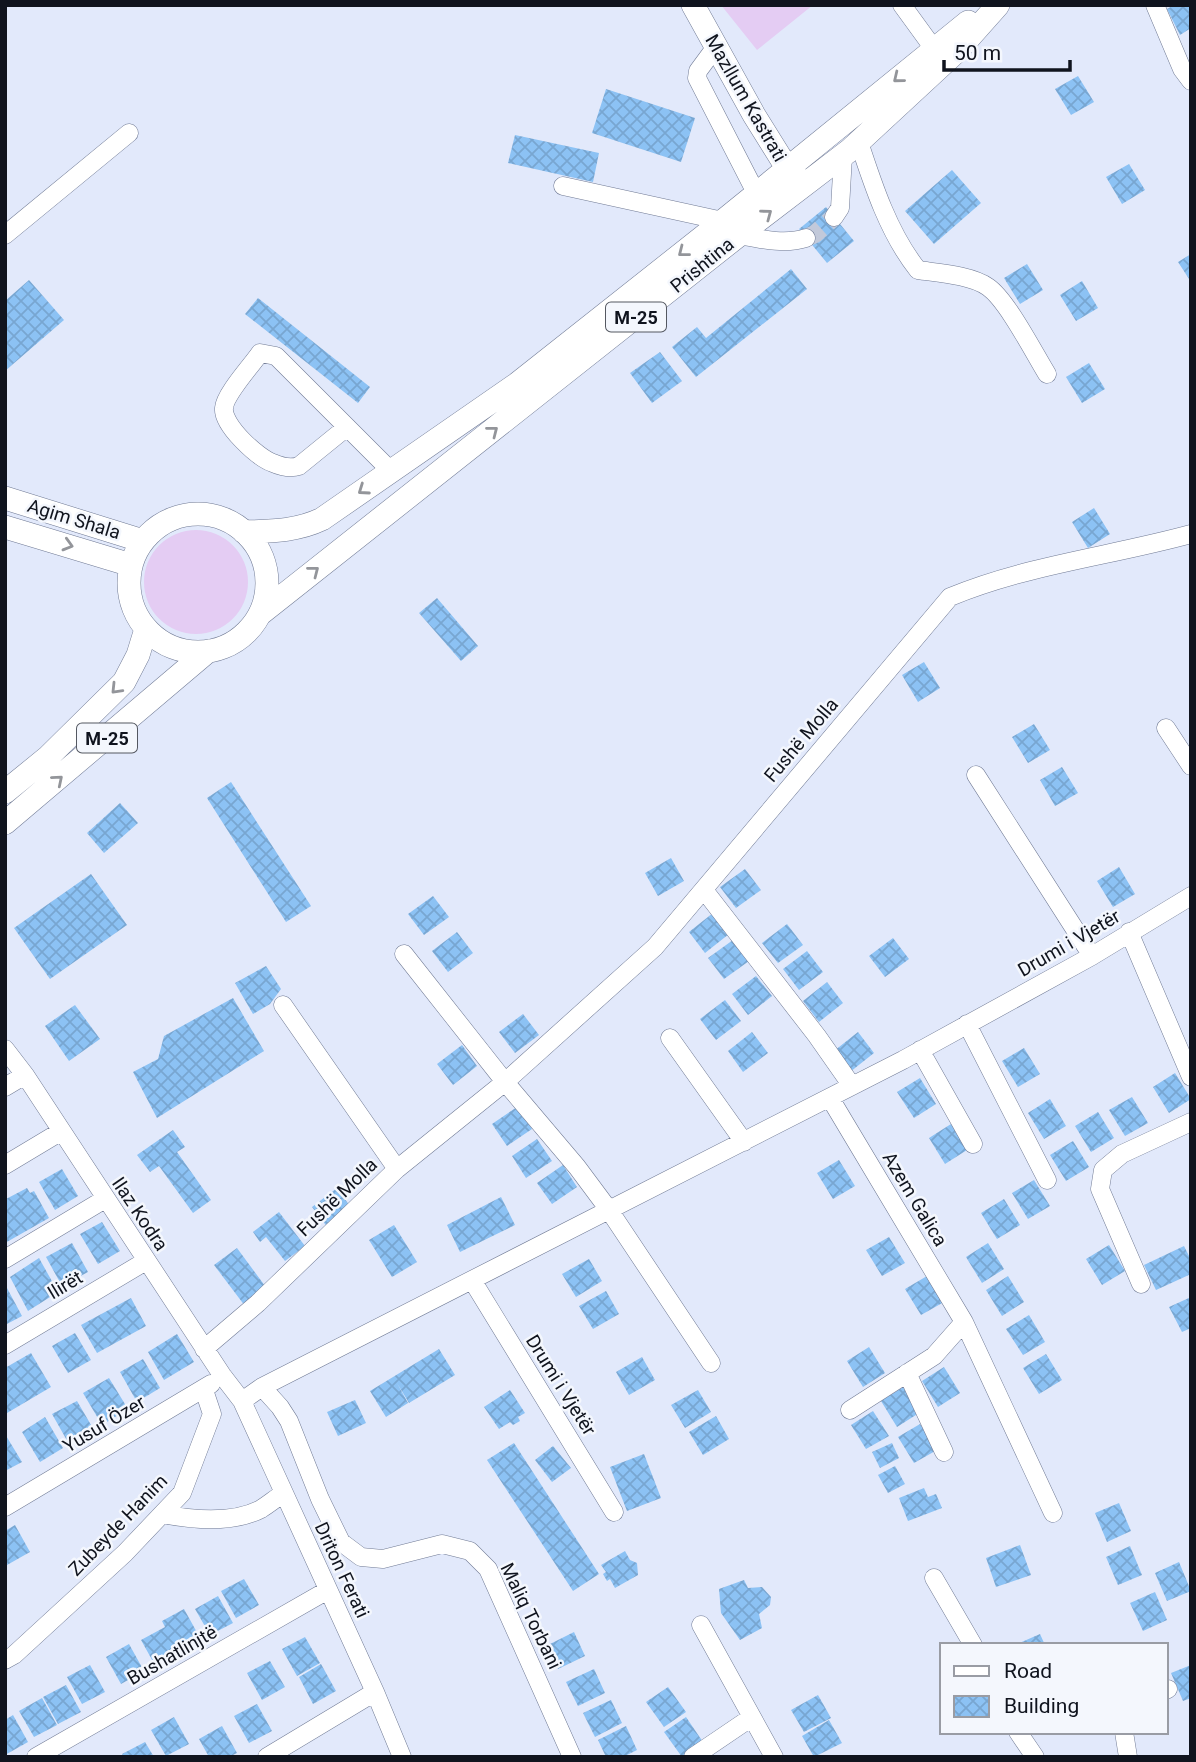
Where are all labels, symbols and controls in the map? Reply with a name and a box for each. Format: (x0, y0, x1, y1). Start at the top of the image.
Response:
scale bar (944, 28, 1070, 72)
street label: Mazllum Kastrati (700, 30, 792, 166)
text: 50 m (954, 41, 1001, 65)
one-way arrow (894, 70, 906, 83)
one-way arrow (759, 209, 772, 222)
street label: Prishtina (666, 232, 738, 298)
one-way arrow (678, 244, 691, 257)
road number: M-25 (606, 302, 666, 332)
one-way arrow (485, 427, 497, 440)
one-way arrow (358, 482, 371, 494)
street label: Agim Shala (25, 494, 123, 544)
one-way arrow (62, 537, 74, 552)
one-way arrow (306, 567, 318, 580)
one-way arrow (112, 681, 124, 693)
street label: Fushë Molla (759, 693, 843, 787)
road number: M-25 (77, 724, 137, 752)
one-way arrow (50, 775, 62, 788)
street label: Drumi i Vjetër (1014, 904, 1125, 982)
street label: Azem Galica (878, 1148, 952, 1250)
street label: Fushë Molla (292, 1153, 382, 1241)
street label: Ilaz Kodra (107, 1173, 173, 1255)
street label: Ilirët (43, 1266, 87, 1304)
street label: Drumi i Vjetër (521, 1330, 601, 1440)
street label: Yusuf Özer (59, 1390, 150, 1458)
street label: Zubeyde Hanim (64, 1469, 172, 1581)
street label: Driton Ferati (310, 1518, 374, 1622)
street label: Maliq Torbani (495, 1559, 567, 1673)
street label: Bushatlinjtë (123, 1620, 221, 1690)
legend (940, 1643, 1168, 1734)
text: Road (1004, 1659, 1052, 1683)
text: Building (1004, 1694, 1079, 1718)

